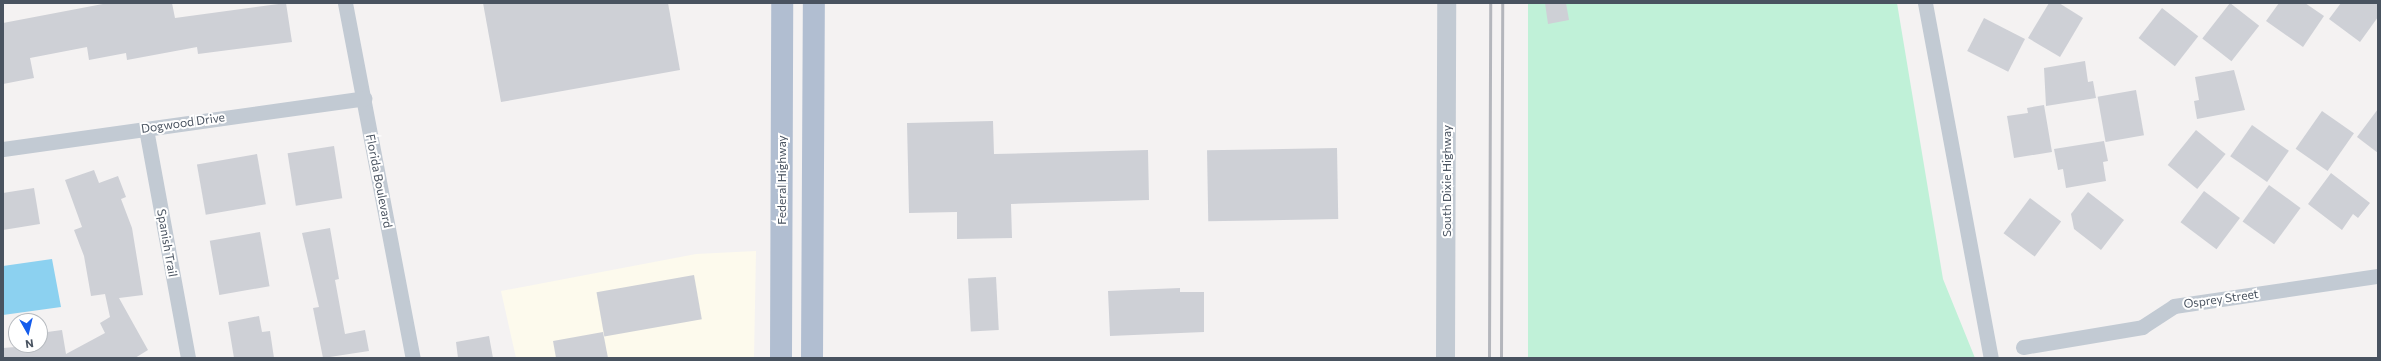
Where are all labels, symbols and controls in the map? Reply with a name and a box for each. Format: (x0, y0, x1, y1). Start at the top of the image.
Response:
street label: Dogwood Drive (140, 110, 226, 136)
street label: South Dixie Highway (1440, 125, 1454, 237)
street label: Florida Boulevard (363, 133, 395, 229)
street label: Federal Highway (775, 135, 789, 225)
street label: Spanish Trail (154, 208, 180, 278)
street label: Osprey Street (2183, 287, 2259, 311)
north arrow (8, 313, 48, 353)
text: N (25, 337, 35, 351)

